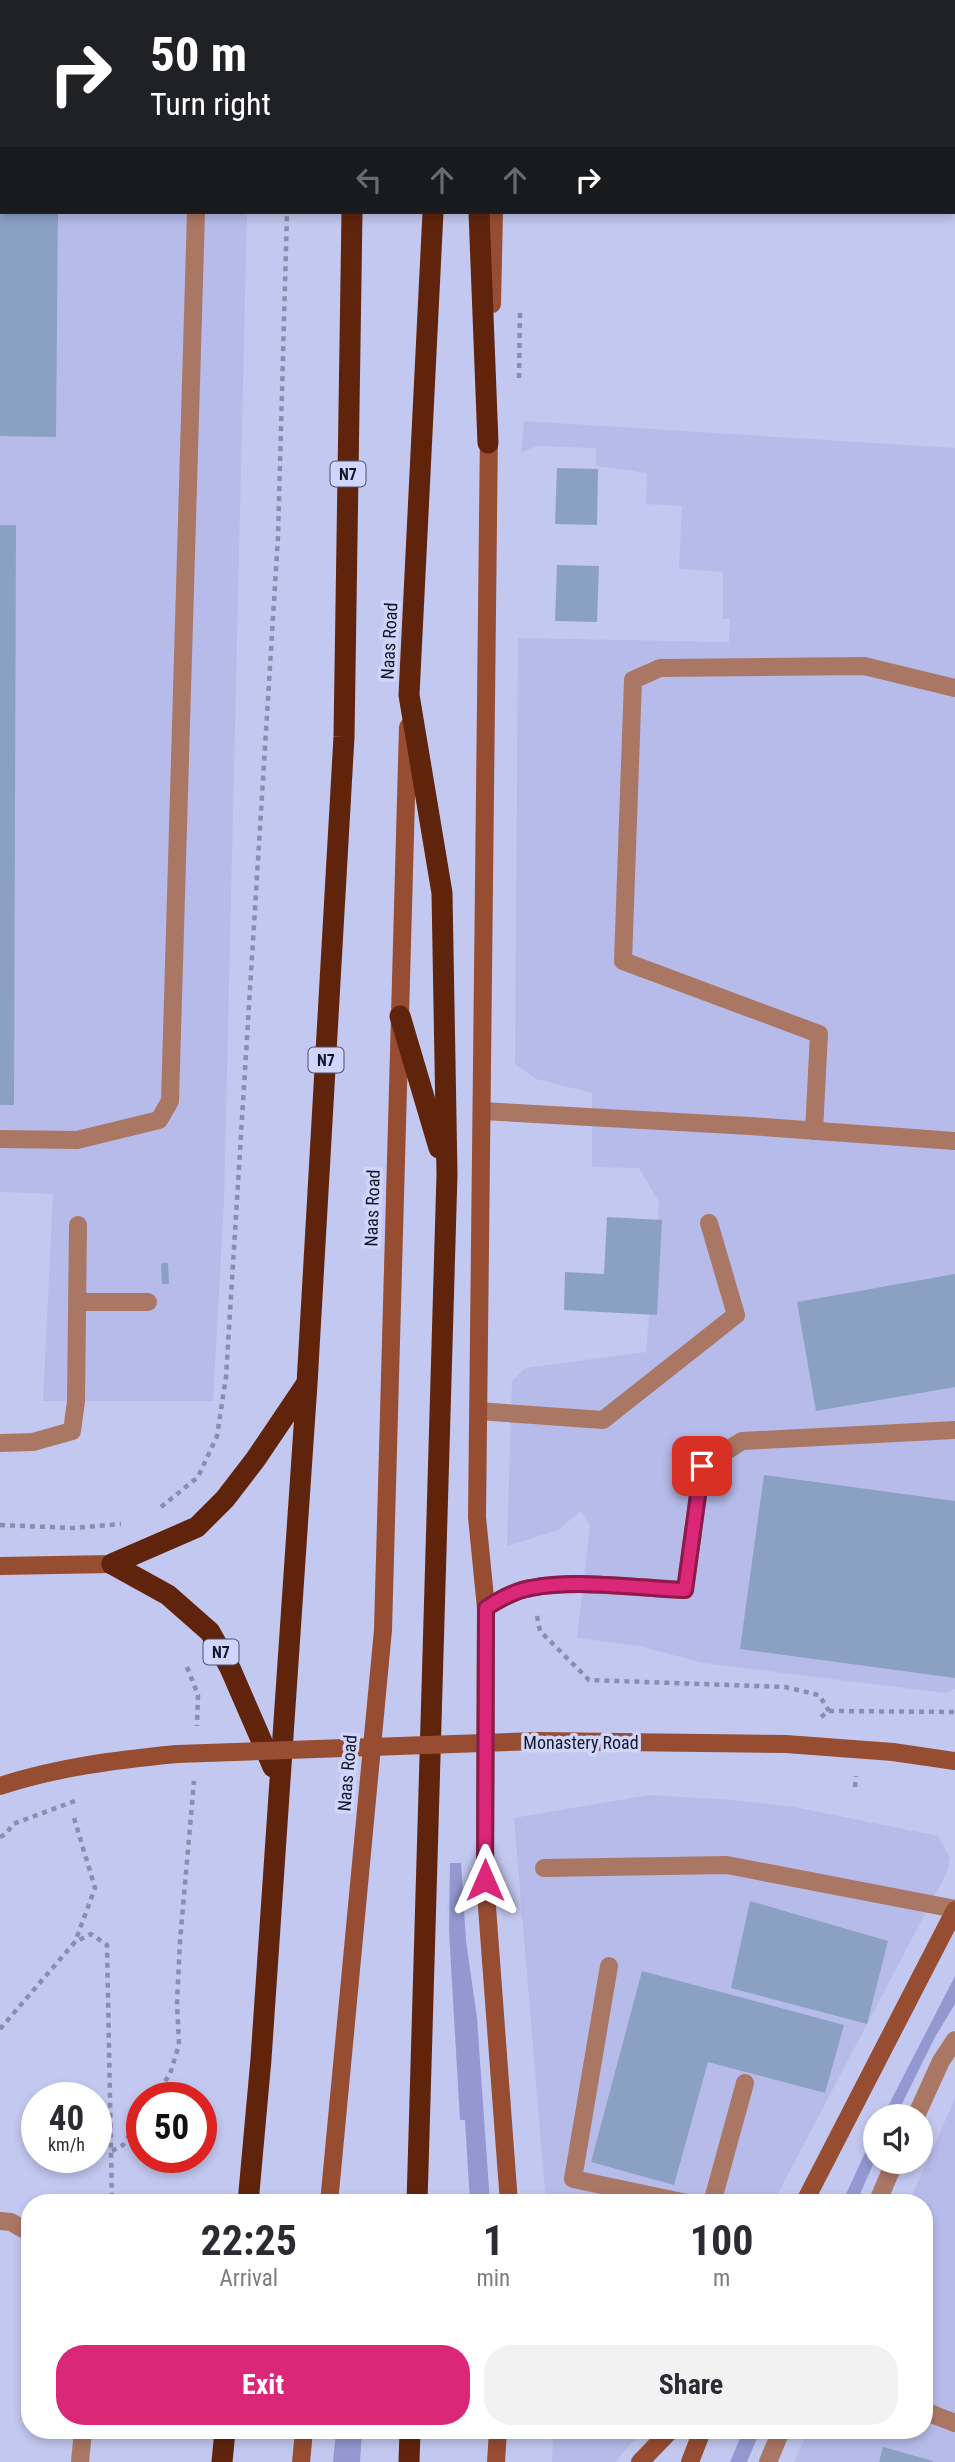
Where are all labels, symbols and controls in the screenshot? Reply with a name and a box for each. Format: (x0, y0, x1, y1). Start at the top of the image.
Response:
text: 50 m (150, 26, 247, 83)
icon: right (35, 28, 126, 119)
text: Turn right (150, 85, 271, 123)
icon: left (350, 161, 388, 199)
icon: ahead (423, 161, 461, 199)
icon: ahead (496, 161, 534, 199)
icon: right (569, 161, 607, 199)
road number: N7 (330, 461, 366, 486)
street label: Naas Road (377, 602, 401, 680)
road number: N7 (308, 1048, 344, 1072)
street label: Naas Road (360, 1169, 384, 1247)
pin (672, 1436, 732, 1496)
icon: arrive (683, 1447, 721, 1485)
road number: N7 (204, 1640, 238, 1664)
street label: Monastery Road (523, 1732, 639, 1753)
street label: Naas Road (333, 1734, 361, 1812)
position arrow (448, 1843, 522, 1917)
speed limit sign: 50 (126, 2082, 217, 2173)
text: 40 (49, 2098, 84, 2139)
map controls (863, 2104, 933, 2174)
button: sound (863, 2104, 933, 2174)
text: km/h (48, 2134, 85, 2155)
text: 22:25 (201, 2216, 297, 2265)
text: 1 (483, 2216, 504, 2265)
text: 100 (690, 2216, 753, 2265)
text: Arrival (219, 2265, 278, 2292)
text: min (476, 2265, 510, 2292)
text: m (713, 2265, 730, 2292)
button: Exit (56, 2345, 470, 2425)
button: Share (484, 2345, 898, 2425)

